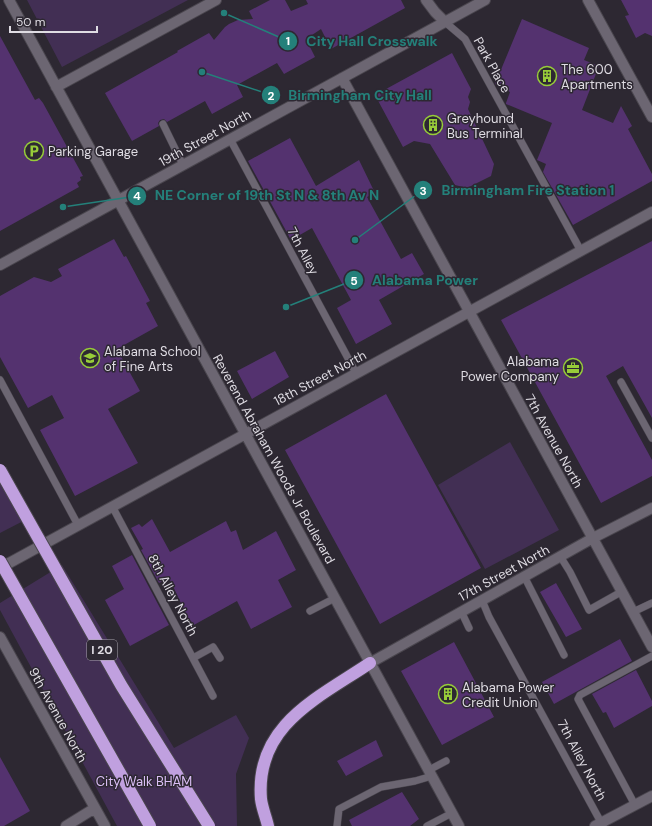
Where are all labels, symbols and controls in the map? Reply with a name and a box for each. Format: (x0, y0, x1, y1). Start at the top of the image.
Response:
scale bar (10, 8, 97, 34)
text: 50 m (16, 14, 45, 30)
callout: City Hall Crosswalk (278, 28, 446, 54)
text: City Hall Crosswalk (306, 32, 438, 50)
text: 1 (286, 33, 290, 49)
street label: Park Place (470, 34, 514, 96)
place label: The 600 Apartments (561, 61, 633, 93)
building icon: The 600 Apartments (536, 65, 558, 87)
callout: Birmingham City Hall (261, 82, 440, 108)
text: Birmingham City Hall (288, 86, 432, 104)
text: 2 (268, 88, 275, 104)
street label: 19th Street North (156, 106, 254, 170)
place label: Greyhound Bus Terminal (447, 110, 523, 142)
building icon: Greyhound Bus Terminal (422, 114, 444, 136)
parking icon: Parking Garage (23, 140, 45, 162)
place label: Parking Garage (48, 143, 138, 160)
callout: Birmingham Fire Station 1 (413, 177, 622, 203)
text: Birmingham Fire Station 1 (442, 181, 614, 199)
callout: NE Corner of 19th St N & 8th Av N (127, 183, 387, 209)
text: 3 (419, 183, 427, 199)
text: NE Corner of 19th St N & 8th Av N (155, 186, 379, 204)
text: 4 (133, 188, 141, 204)
street label: 7th Alley (283, 224, 323, 278)
callout: Alabama Power (344, 267, 486, 293)
text: Alabama Power (372, 271, 478, 289)
text: 5 (350, 273, 358, 289)
place label: Alabama School of Fine Arts (104, 343, 201, 375)
street label: 18th Street North (271, 346, 369, 410)
school or university icon: Alabama School of Fine Arts (79, 347, 101, 369)
street label: Reverend Abraham Woods Jr Boulevard (209, 351, 339, 567)
place label: Alabama Power Company (461, 353, 559, 385)
office icon: Alabama Power Company (562, 357, 584, 379)
street label: 7th Avenue North (521, 391, 587, 491)
street label: 17th Street North (456, 541, 552, 605)
street label: 8th Alley North (144, 551, 202, 639)
road number: I 20 (87, 640, 117, 660)
street label: 9th Avenue North (25, 665, 91, 765)
place label: Alabama Power Credit Union (462, 679, 555, 711)
building icon: Alabama Power Credit Union (437, 683, 459, 705)
street label: 7th Alley North (554, 717, 610, 803)
park label: City Walk BHAM (96, 773, 192, 790)

